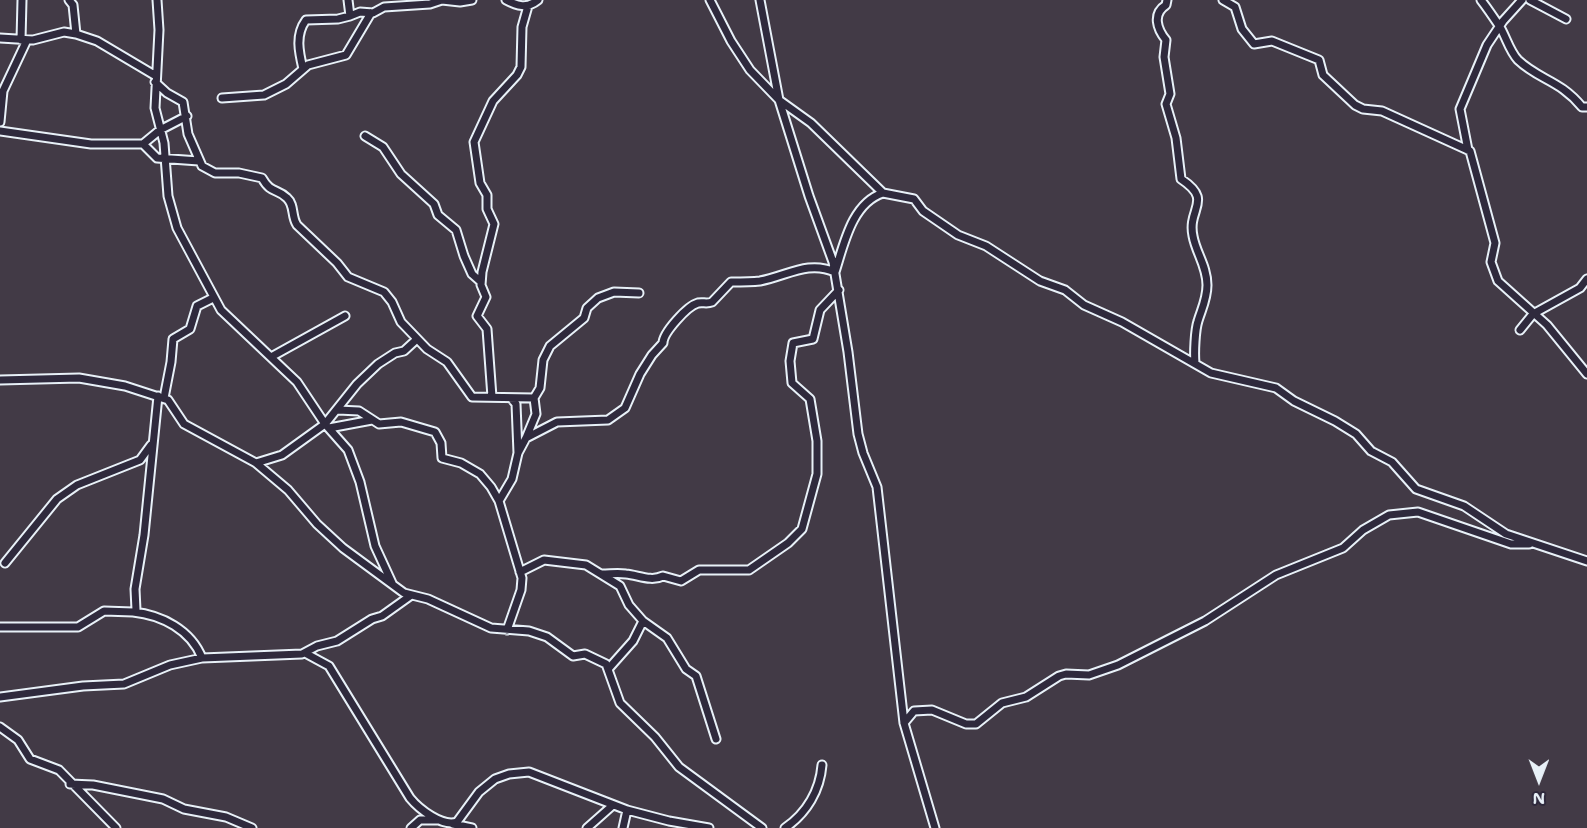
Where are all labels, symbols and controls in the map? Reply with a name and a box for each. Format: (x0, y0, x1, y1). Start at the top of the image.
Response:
north arrow (1509, 750, 1569, 810)
text: N (1533, 788, 1545, 809)

